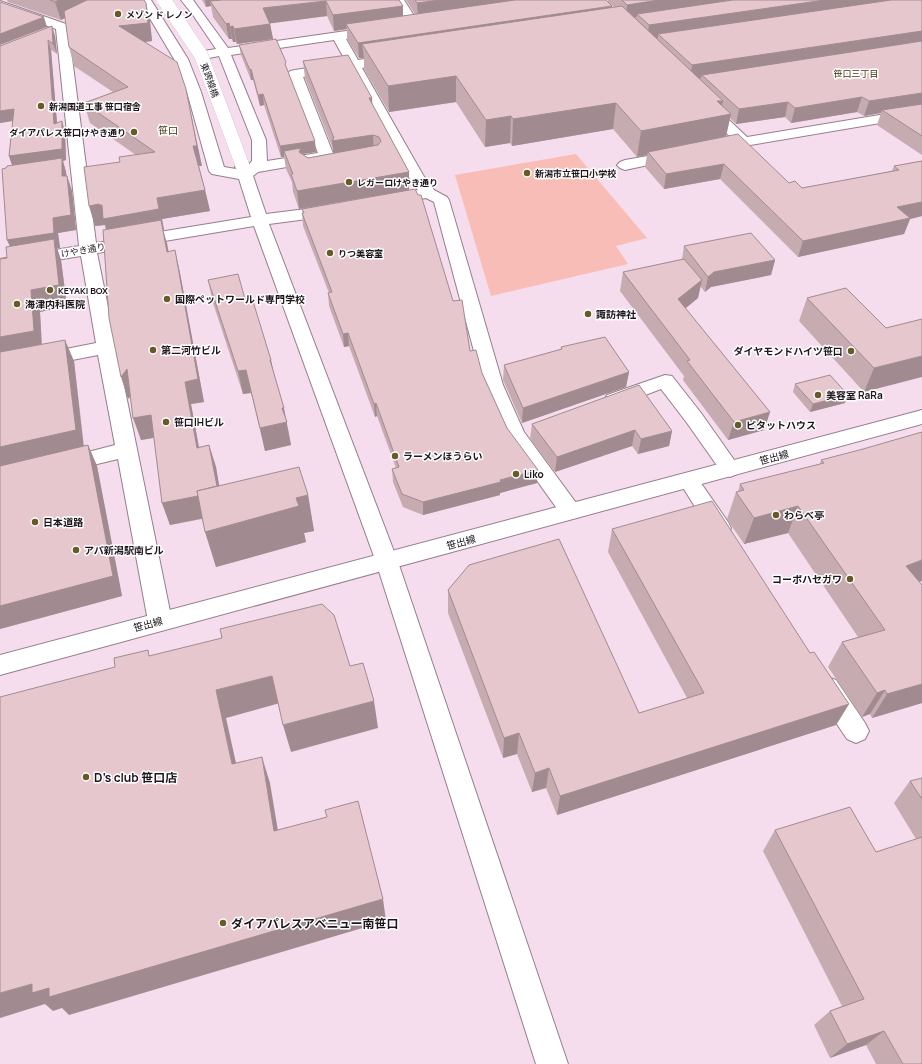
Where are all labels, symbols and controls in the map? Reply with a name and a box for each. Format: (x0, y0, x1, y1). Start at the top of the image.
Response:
place label: メゾン ド レノン (126, 8, 193, 21)
marker: メゾン ド レノン (113, 9, 123, 19)
street label: 東跨線橋 (198, 61, 222, 99)
district label: 笹口三丁目 (833, 67, 879, 80)
place label: 新潟国道工事 笹口宿舎 (49, 100, 141, 113)
marker: 新潟国道工事 笹口宿舎 (36, 101, 46, 111)
district label: 笹口 (158, 123, 178, 137)
place label: ダイアパレス笹口けやき通り (9, 126, 126, 139)
marker: ダイアパレス笹口けやき通り (129, 127, 139, 137)
place label: 新潟市立笹口小学校 (535, 167, 617, 180)
marker: 新潟市立笹口小学校 (522, 168, 532, 178)
place label: レガーロけやき通り (357, 176, 438, 189)
marker: レガーロけやき通り (344, 177, 354, 187)
street label: けやき通り (60, 240, 106, 260)
place label: りつ美容室 (338, 247, 383, 260)
marker: りつ美容室 (325, 248, 335, 258)
place label: KEYAKI BOX (58, 284, 108, 297)
marker: KEYAKI BOX (45, 285, 55, 295)
place label: 国際ペットワールド専門学校 (175, 292, 305, 306)
marker: 国際ペットワールド専門学校 (162, 294, 172, 304)
place label: 海津内科医院 (25, 297, 85, 311)
marker: 海津内科医院 (12, 299, 22, 309)
place label: 諏訪神社 (596, 307, 637, 321)
marker: 諏訪神社 (583, 309, 593, 319)
place label: 第二河竹ビル (161, 343, 221, 357)
place label: ダイヤモンドハイツ笹口 (734, 344, 843, 358)
marker: 第二河竹ビル (148, 345, 158, 355)
marker: ダイヤモンドハイツ笹口 (846, 346, 856, 356)
place label: 美容室 RaRa (826, 388, 883, 402)
marker: 美容室 RaRa (813, 390, 823, 400)
place label: 笹口IHビル (174, 415, 224, 429)
marker: 笹口IHビル (161, 417, 171, 427)
place label: ピタットハウス (746, 418, 816, 432)
marker: ピタットハウス (733, 420, 743, 430)
street label: 笹出線 (758, 446, 790, 468)
place label: ラーメンほうらい (403, 449, 483, 463)
marker: ラーメンほうらい (390, 451, 400, 461)
place label: Liko (524, 467, 544, 481)
marker: Liko (511, 469, 521, 479)
place label: わらべ亭 (784, 508, 824, 522)
marker: わらべ亭 (771, 510, 781, 520)
place label: 日本道路 (43, 515, 84, 529)
marker: 日本道路 (30, 517, 40, 527)
street label: 笹出線 (445, 531, 477, 553)
place label: アパ新潟駅南ビル (84, 543, 164, 557)
marker: アパ新潟駅南ビル (71, 545, 81, 555)
place label: コーポハセガワ (772, 572, 842, 586)
marker: コーポハセガワ (845, 574, 855, 584)
street label: 笹出線 (132, 613, 164, 635)
place label: D's club 笹口店 (94, 769, 177, 786)
marker: D's club 笹口店 (81, 772, 91, 782)
place label: ダイアパレスアベニュー南笹口 (231, 915, 399, 932)
marker: ダイアパレスアベニュー南笹口 (218, 918, 228, 928)

